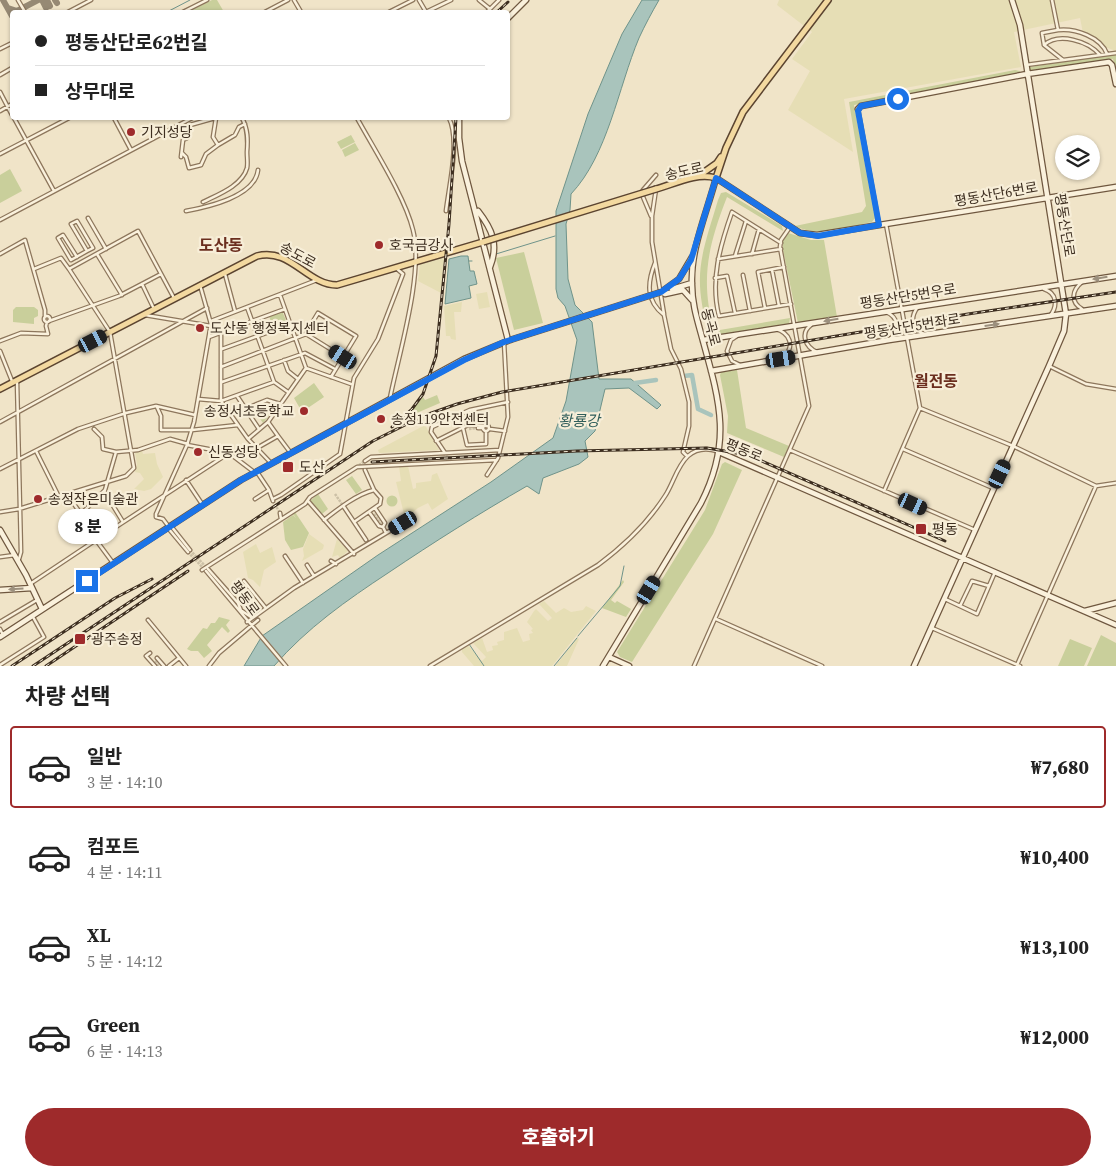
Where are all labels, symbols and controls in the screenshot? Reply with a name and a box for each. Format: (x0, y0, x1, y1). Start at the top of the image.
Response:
text: 평동산단로62번길 (65, 29, 208, 55)
text: 상무대로 (65, 78, 135, 104)
route start (887, 88, 909, 110)
place label: 기지성당 (141, 122, 193, 142)
marker: 기지성당 (125, 126, 137, 138)
map controls (1055, 135, 1100, 180)
button: layers (1055, 135, 1100, 180)
street label: 송도로 (663, 157, 705, 185)
street label: 평동산단6번로 (953, 177, 1039, 211)
street label: 평동산단로 (1050, 192, 1080, 258)
district label: 도산동 (199, 234, 243, 256)
place label: 호국금강사 (389, 235, 454, 255)
street label: 송도로 (276, 237, 320, 273)
marker: 호국금강사 (373, 239, 385, 251)
one-way arrow (1091, 275, 1107, 283)
street label: 평동산단5번우로 (858, 279, 958, 313)
street label: 동곡로 (696, 306, 726, 348)
street label: 평동산단5번좌로 (862, 309, 962, 343)
one-way arrow (822, 316, 838, 324)
place label: 도산동 행정복지센터 (210, 318, 329, 338)
one-way arrow (985, 321, 1001, 329)
marker: 도산동 행정복지센터 (194, 322, 206, 334)
car (76, 328, 109, 354)
car (326, 343, 359, 371)
car (765, 349, 796, 369)
district label: 월전동 (914, 370, 958, 392)
place label: 송정서초등학교 (204, 401, 294, 421)
marker: 송정서초등학교 (298, 405, 310, 417)
place label: 송정119안전센터 (391, 409, 489, 429)
water label: 황룡강 (558, 410, 602, 431)
marker: 송정119안전센터 (375, 413, 387, 425)
street label: 평동로 (722, 433, 766, 467)
place label: 신동성당 (208, 442, 260, 462)
marker: 신동성당 (192, 446, 204, 458)
place label: 도산 (299, 457, 325, 477)
car (986, 457, 1013, 491)
marker: 도산 (281, 460, 295, 474)
place label: 송정작은미술관 (48, 489, 138, 509)
car (896, 491, 929, 517)
marker: 송정작은미술관 (32, 493, 44, 505)
callout: 8 분 (57, 508, 117, 544)
car (386, 509, 419, 537)
text: 8 분 (75, 515, 101, 537)
place label: 평동 (932, 519, 958, 539)
marker: 평동 (914, 522, 928, 536)
route end (76, 570, 98, 592)
car (634, 573, 663, 607)
street label: 평동로 (226, 576, 265, 620)
one-way arrow (8, 586, 24, 594)
place label: 광주송정 (91, 629, 143, 649)
marker: 광주송정 (73, 632, 87, 646)
text: 차량 선택 (25, 681, 111, 711)
text: 일반 (87, 743, 122, 769)
icon: car (27, 745, 72, 790)
text: ₩7,680 (1031, 754, 1089, 780)
text: 3 분 · 14:10 (87, 771, 163, 793)
text: 컴포트 (87, 833, 139, 859)
icon: car (27, 835, 72, 880)
text: ₩10,400 (1020, 844, 1089, 870)
text: 4 분 · 14:11 (87, 861, 163, 883)
text: XL (87, 922, 110, 948)
icon: car (27, 925, 72, 970)
text: ₩13,100 (1020, 934, 1089, 960)
text: 5 분 · 14:12 (87, 950, 163, 972)
text: Green (87, 1012, 140, 1038)
icon: car (27, 1015, 72, 1060)
text: ₩12,000 (1020, 1024, 1089, 1050)
text: 6 분 · 14:13 (87, 1040, 163, 1062)
button: 호출하기 (25, 1108, 1091, 1166)

